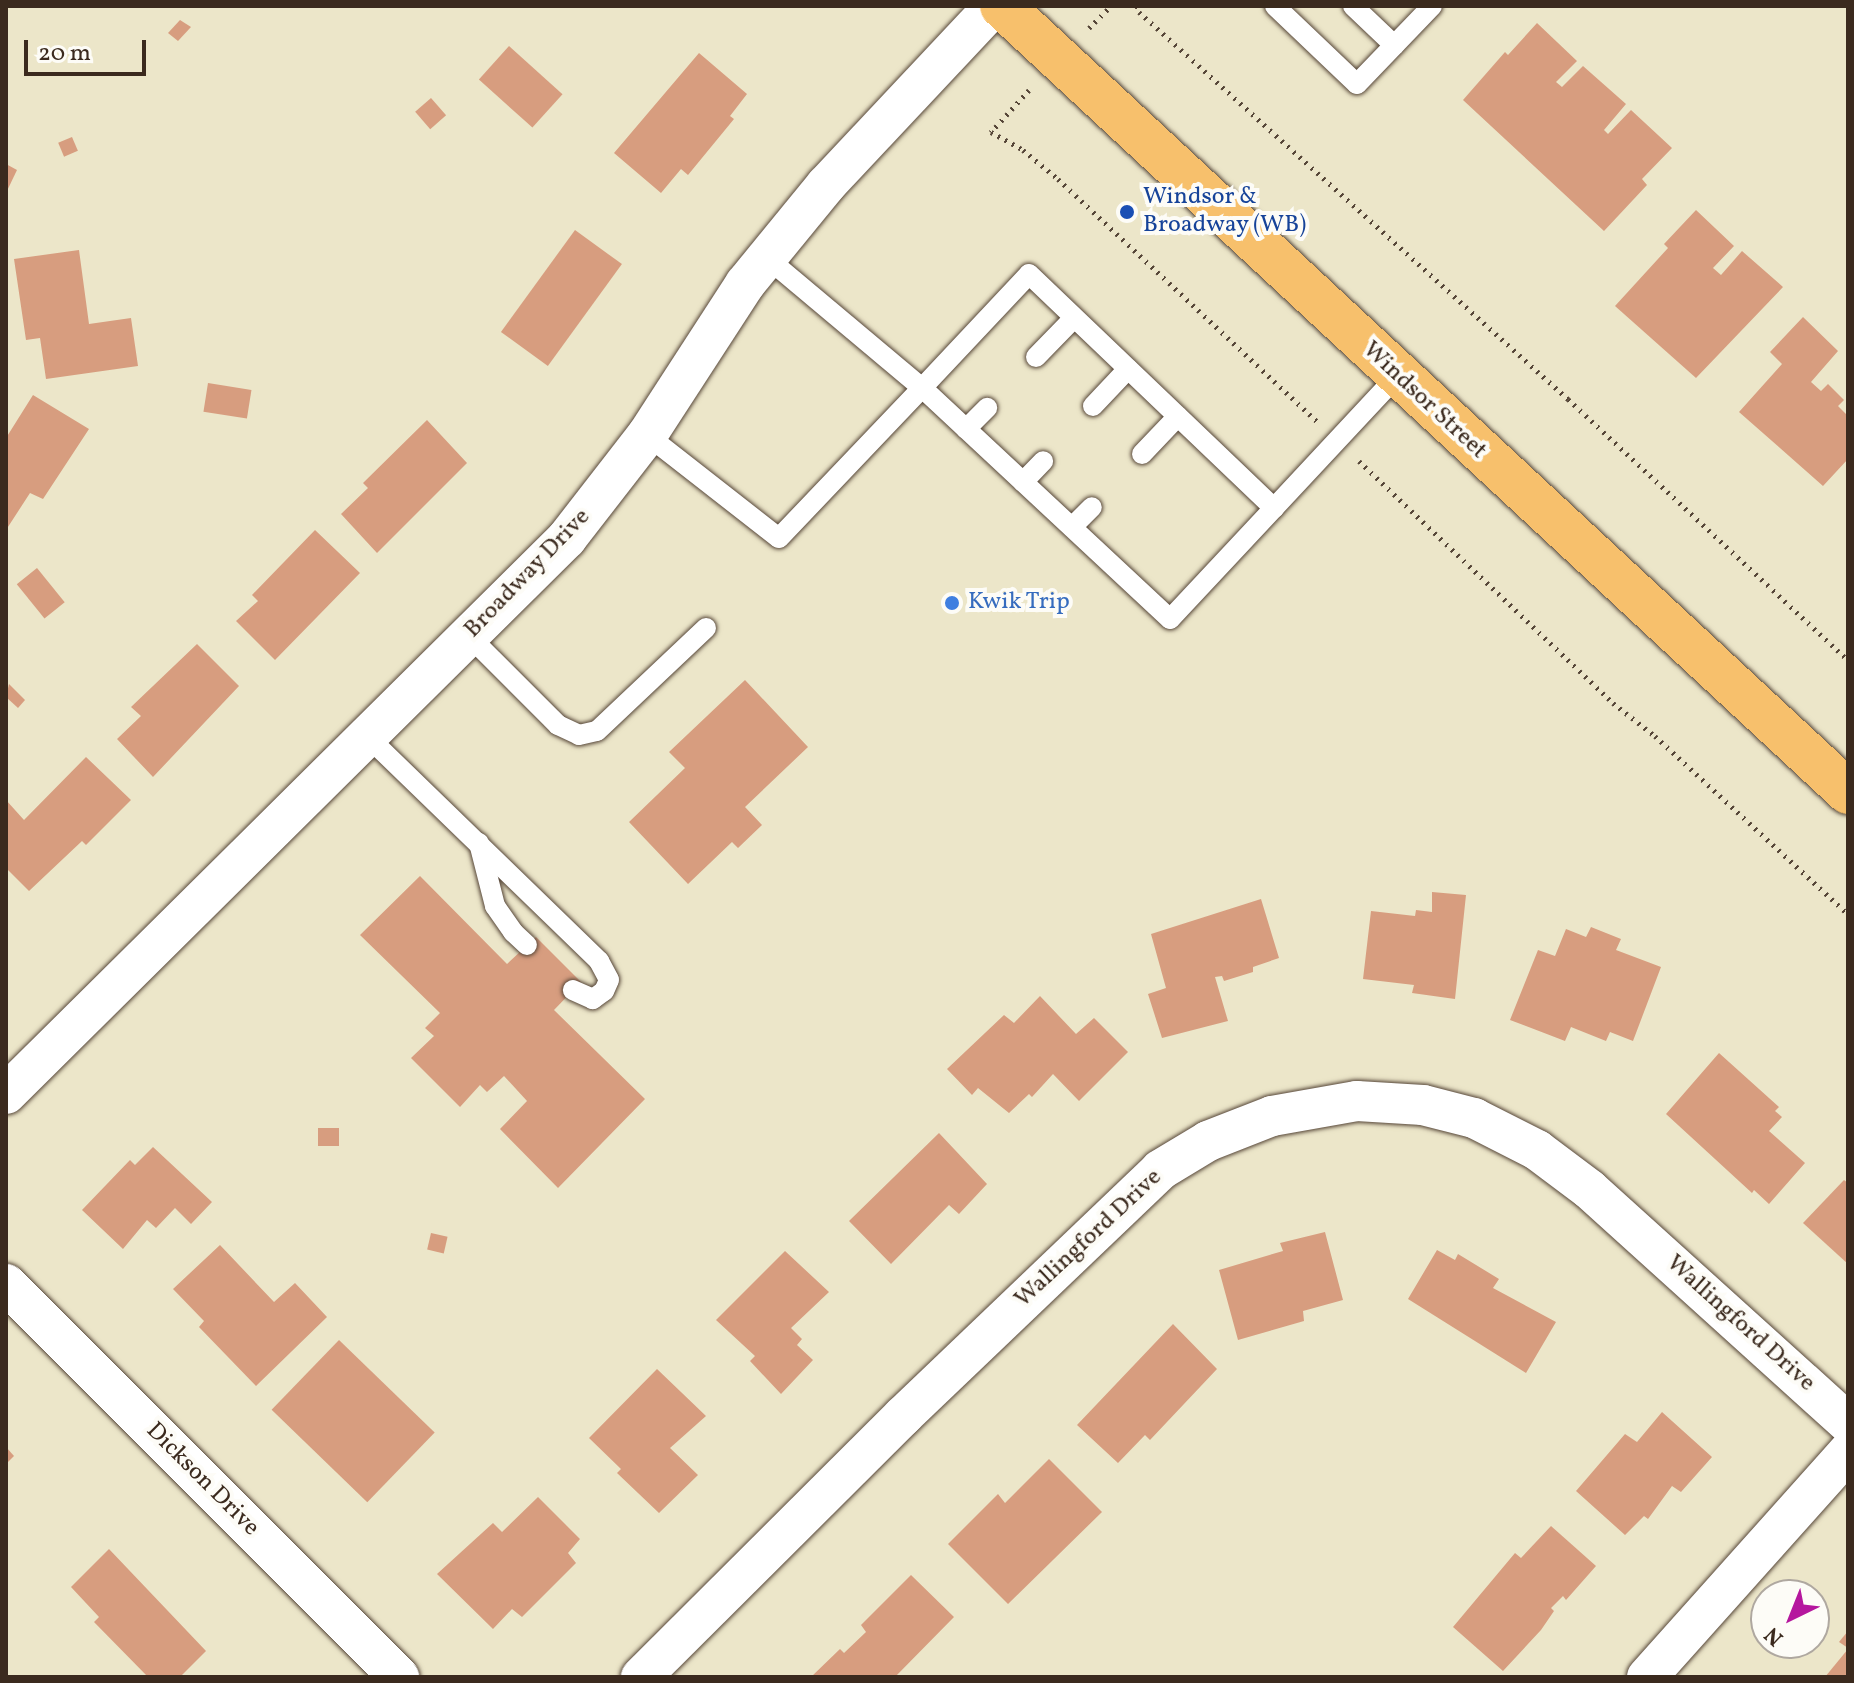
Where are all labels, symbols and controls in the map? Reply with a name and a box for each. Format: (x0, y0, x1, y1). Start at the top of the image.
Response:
scale bar (28, 24, 150, 74)
text: 20 m (38, 37, 91, 71)
place label: Windsor & Broadway (WB) (1143, 184, 1307, 240)
marker: Windsor & Broadway (WB) (1118, 203, 1136, 221)
street label: Windsor Street (1356, 336, 1492, 466)
street label: Broadway Drive (459, 503, 597, 645)
place label: Kwik Trip (968, 589, 1070, 617)
marker: Kwik Trip (943, 594, 961, 612)
street label: Wallingford Drive (1010, 1164, 1168, 1314)
street label: Wallingford Drive (1660, 1250, 1820, 1398)
street label: Dickson Drive (139, 1417, 265, 1543)
north arrow (1750, 1579, 1830, 1659)
text: N (1758, 1619, 1791, 1652)

